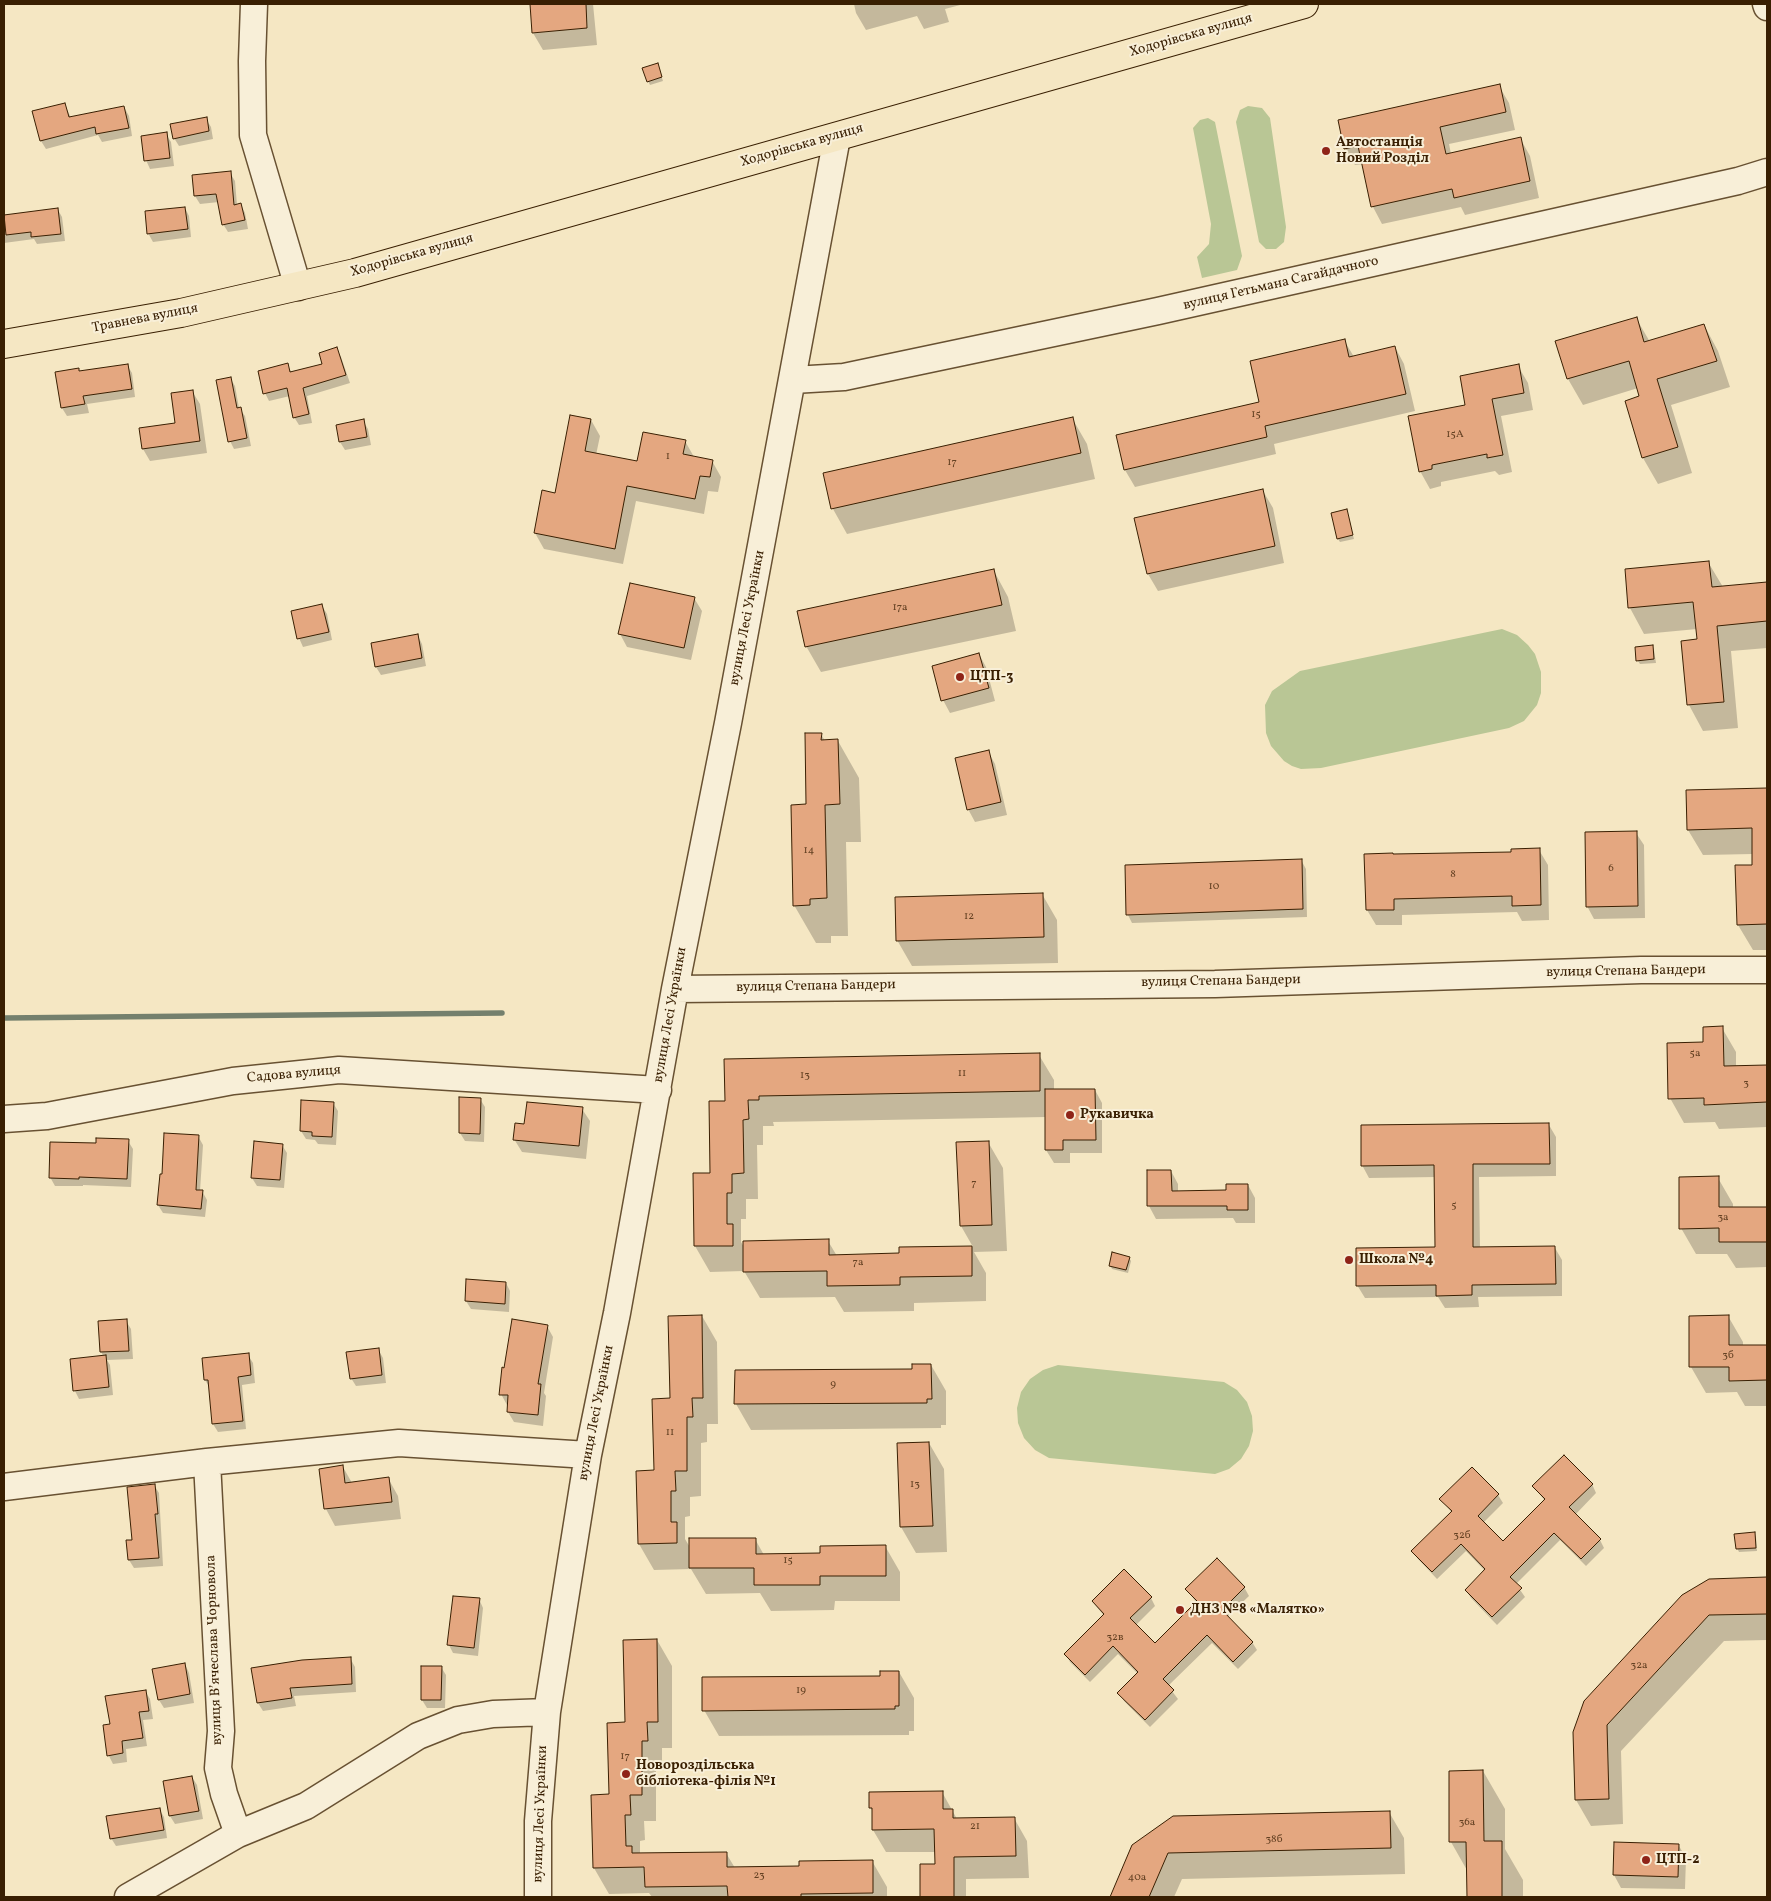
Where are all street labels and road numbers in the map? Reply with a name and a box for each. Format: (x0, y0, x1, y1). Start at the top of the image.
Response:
street label: Ходорівська вулиця (1128, 10, 1254, 62)
street label: Ходорівська вулиця (739, 120, 865, 172)
street label: Ходорівська вулиця (349, 230, 475, 282)
street label: вулиця Гетьмана Сагайдачного (1182, 253, 1380, 315)
street label: Травнева вулиця (91, 300, 199, 338)
street label: вулиця Лесі Українки (727, 549, 769, 687)
street label: вулиця Лесі Українки (651, 946, 691, 1084)
street label: вулиця Степана Бандери (1546, 962, 1706, 982)
street label: вулиця Степана Бандери (1141, 972, 1301, 992)
street label: вулиця Степана Бандери (736, 977, 896, 997)
street label: Садова вулиця (246, 1063, 342, 1087)
street label: вулиця Лесі Українки (576, 1344, 618, 1482)
street label: вулиця Вʼячеслава Чорновола (203, 1555, 227, 1745)
street label: вулиця Лесі Українки (530, 1745, 552, 1883)

